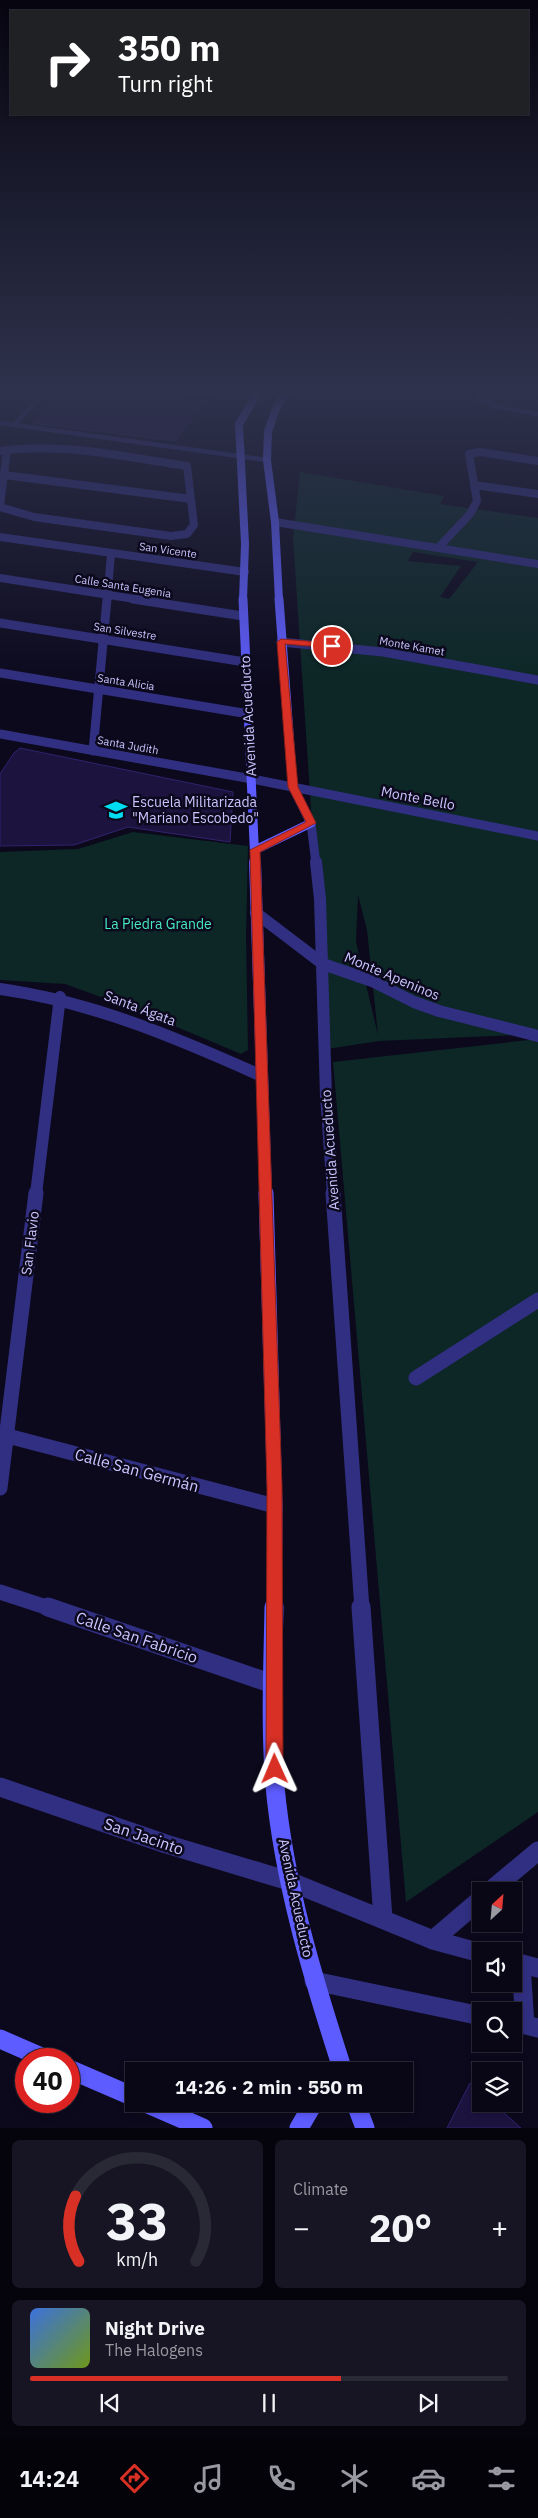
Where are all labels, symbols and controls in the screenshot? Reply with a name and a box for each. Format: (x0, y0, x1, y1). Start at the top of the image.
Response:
text: 350 m (118, 25, 221, 71)
icon: right (35, 30, 100, 95)
text: Turn right (118, 69, 213, 98)
street label: San Vicente (138, 539, 198, 561)
street label: Calle Santa Eugenia (74, 571, 172, 601)
street label: San Silvestre (92, 619, 158, 643)
pin (311, 625, 353, 667)
icon: arrive (318, 632, 346, 660)
street label: Monte Kamet (378, 633, 446, 659)
street label: Avenida Acueducto (236, 655, 260, 777)
street label: Santa Alicia (96, 671, 156, 693)
street label: Santa Judith (96, 733, 160, 757)
street label: Monte Bello (379, 782, 457, 814)
place label: Escuela Militarizada "Mariano Escobedo" (132, 793, 259, 827)
school or university icon: Escuela Militarizada "Mariano Escobedo" (103, 797, 129, 823)
park label: La Piedra Grande (104, 915, 212, 933)
street label: Monte Apeninos (342, 948, 443, 1004)
street label: Santa Ágata (102, 985, 179, 1030)
street label: Avenida Acueducto (317, 1089, 343, 1211)
street label: San Flavio (17, 1210, 43, 1276)
street label: Calle San Germán (73, 1444, 201, 1496)
street label: Calle San Fabricio (74, 1607, 201, 1667)
position arrow (248, 1742, 300, 1794)
street label: San Jacinto (101, 1813, 187, 1859)
street label: Avenida Acueducto (275, 1837, 317, 1959)
north arrow (472, 1882, 522, 1932)
map controls (472, 1882, 522, 2112)
button: sound (472, 1942, 522, 1992)
button: search (472, 2002, 522, 2052)
speed limit sign: 40 (15, 2048, 80, 2113)
button: layers (472, 2062, 522, 2112)
text: 14:26 · 2 min · 550 m (175, 2075, 363, 2099)
text: Climate (293, 2179, 348, 2199)
text: 33 (106, 2187, 169, 2254)
text: 20° (369, 2203, 432, 2252)
text: − (293, 2209, 310, 2246)
text: + (491, 2209, 508, 2246)
text: km/h (117, 2248, 159, 2271)
text: Night Drive (105, 2316, 205, 2340)
text: The Halogens (105, 2340, 203, 2360)
icon: previous (96, 2389, 124, 2417)
icon: pause (255, 2389, 283, 2417)
icon: next (414, 2389, 442, 2417)
icon: directions (117, 2461, 152, 2496)
icon: music (191, 2461, 226, 2496)
icon: phone (264, 2461, 299, 2496)
icon: climate (337, 2461, 372, 2496)
icon: car (411, 2461, 446, 2496)
icon: filters (484, 2461, 519, 2496)
text: 14:24 (19, 2464, 79, 2493)

